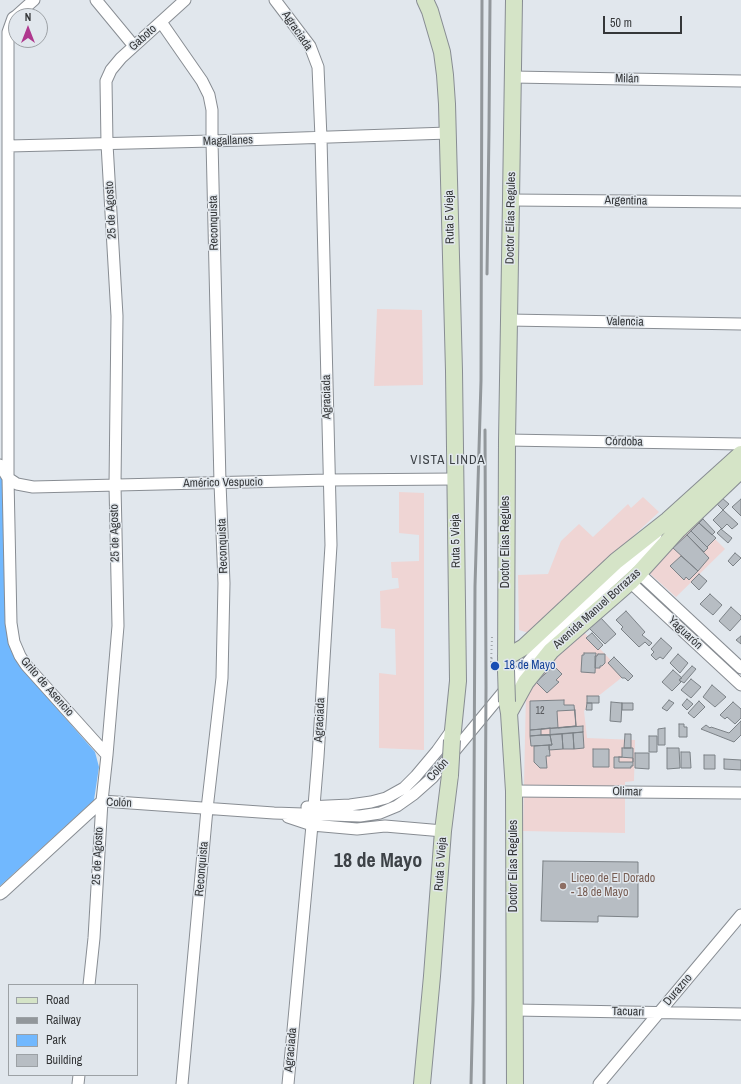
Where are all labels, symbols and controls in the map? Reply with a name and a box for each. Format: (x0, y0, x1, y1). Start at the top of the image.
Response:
north arrow (8, 8, 48, 48)
street label: Agraciada (278, 8, 316, 54)
scale bar (605, 8, 684, 34)
text: N (25, 10, 31, 24)
text: 50 m (610, 15, 632, 31)
street label: Gaboto (126, 22, 160, 54)
street label: Milán (615, 72, 639, 86)
street label: Magallanes (203, 133, 253, 149)
street label: Doctor Elías Regules (503, 172, 519, 264)
street label: 25 de Agosto (102, 181, 120, 239)
street label: Ruta 5 Vieja (442, 190, 458, 244)
street label: Argentina (605, 193, 647, 209)
street label: Reconquista (206, 195, 222, 251)
street label: Valencia (606, 314, 644, 330)
street label: Agraciada (319, 374, 335, 420)
street label: Córdoba (605, 434, 643, 450)
district label: VISTA LINDA (410, 453, 486, 469)
street label: Américo Vespucio (183, 475, 263, 491)
street label: Doctor Elías Regules (499, 496, 513, 588)
street label: 25 de Agosto (107, 504, 123, 562)
street label: Ruta 5 Vieja (448, 514, 464, 568)
street label: Reconquista (215, 518, 231, 574)
street label: Avenida Manuel Borrazas (550, 566, 644, 652)
street label: Yaguarón (665, 613, 705, 653)
street label: Grito de Asencio (17, 654, 77, 720)
place label: 18 de Mayo (504, 659, 555, 673)
marker: 18 de Mayo (489, 660, 501, 672)
street label: Agraciada (312, 697, 328, 743)
house number: 12 (535, 705, 545, 717)
street label: Colón (424, 756, 452, 784)
street label: Olimar (612, 785, 642, 799)
street label: Colón (106, 795, 132, 811)
street label: Doctor Elías Regules (507, 820, 521, 912)
street label: 25 de Agosto (89, 827, 107, 885)
street label: Ruta 5 Vieja (432, 837, 450, 891)
street label: Reconquista (192, 841, 212, 897)
district label: 18 de Mayo (334, 850, 422, 874)
place label: Liceo de El Dorado - 18 de Mayo (571, 872, 655, 900)
marker: Liceo de El Dorado - 18 de Mayo (558, 881, 568, 891)
street label: Durazno (661, 971, 695, 1009)
legend (8, 984, 138, 1076)
text: Road (46, 992, 70, 1008)
street label: Tacuari (612, 1005, 644, 1019)
text: Railway (46, 1012, 81, 1028)
street label: Agraciada (282, 1027, 300, 1073)
text: Park (46, 1032, 66, 1048)
text: Building (46, 1052, 82, 1068)

